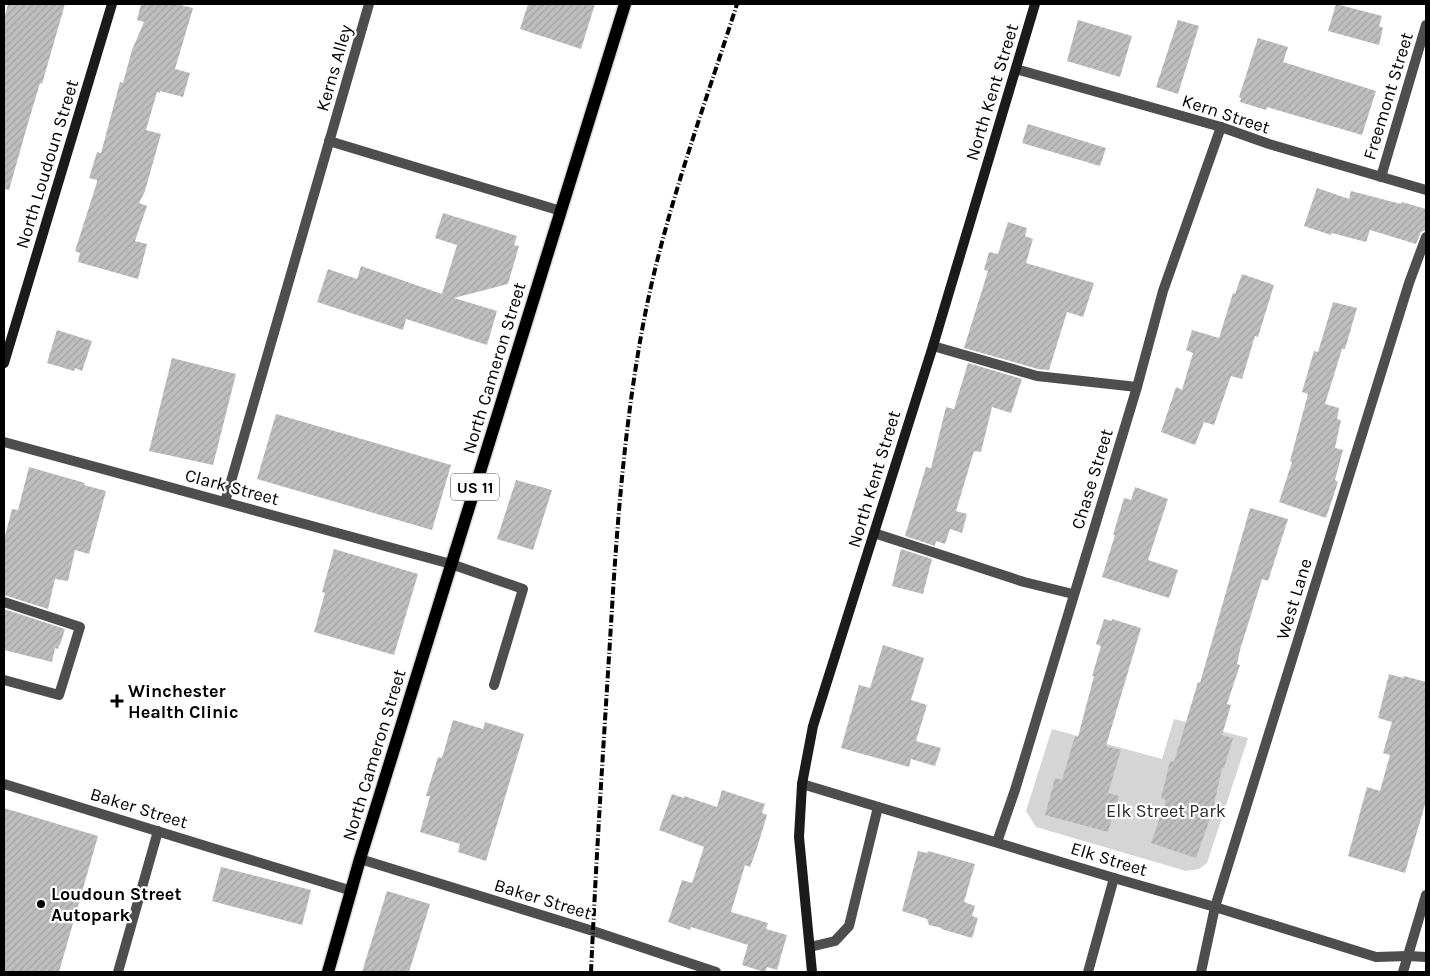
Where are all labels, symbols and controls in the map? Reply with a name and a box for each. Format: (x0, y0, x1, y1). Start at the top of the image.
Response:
street label: Kerns Alley (311, 21, 357, 114)
street label: North Kent Street (961, 21, 1023, 163)
street label: Freemont Street (1358, 29, 1418, 163)
street label: North Loudoun Street (11, 77, 83, 251)
street label: Kern Street (1179, 89, 1273, 139)
street label: North Cameron Street (457, 279, 531, 457)
street label: North Kent Street (843, 408, 905, 550)
street label: Chase Street (1066, 426, 1118, 532)
street label: Clark Street (183, 464, 282, 510)
road number: US 11 (451, 474, 499, 501)
street label: West Lane (1271, 556, 1317, 642)
street label: North Cameron Street (337, 666, 411, 844)
place label: Winchester Health Clinic (128, 680, 239, 723)
marker: Winchester Health Clinic (110, 694, 124, 708)
street label: Baker Street (88, 783, 191, 833)
park label: Elk Street Park (1106, 800, 1226, 822)
street label: Elk Street (1068, 837, 1150, 881)
street label: Baker Street (492, 874, 595, 924)
place label: Loudoun Street Autopark (51, 883, 181, 926)
marker: Loudoun Street Autopark (35, 898, 47, 910)

